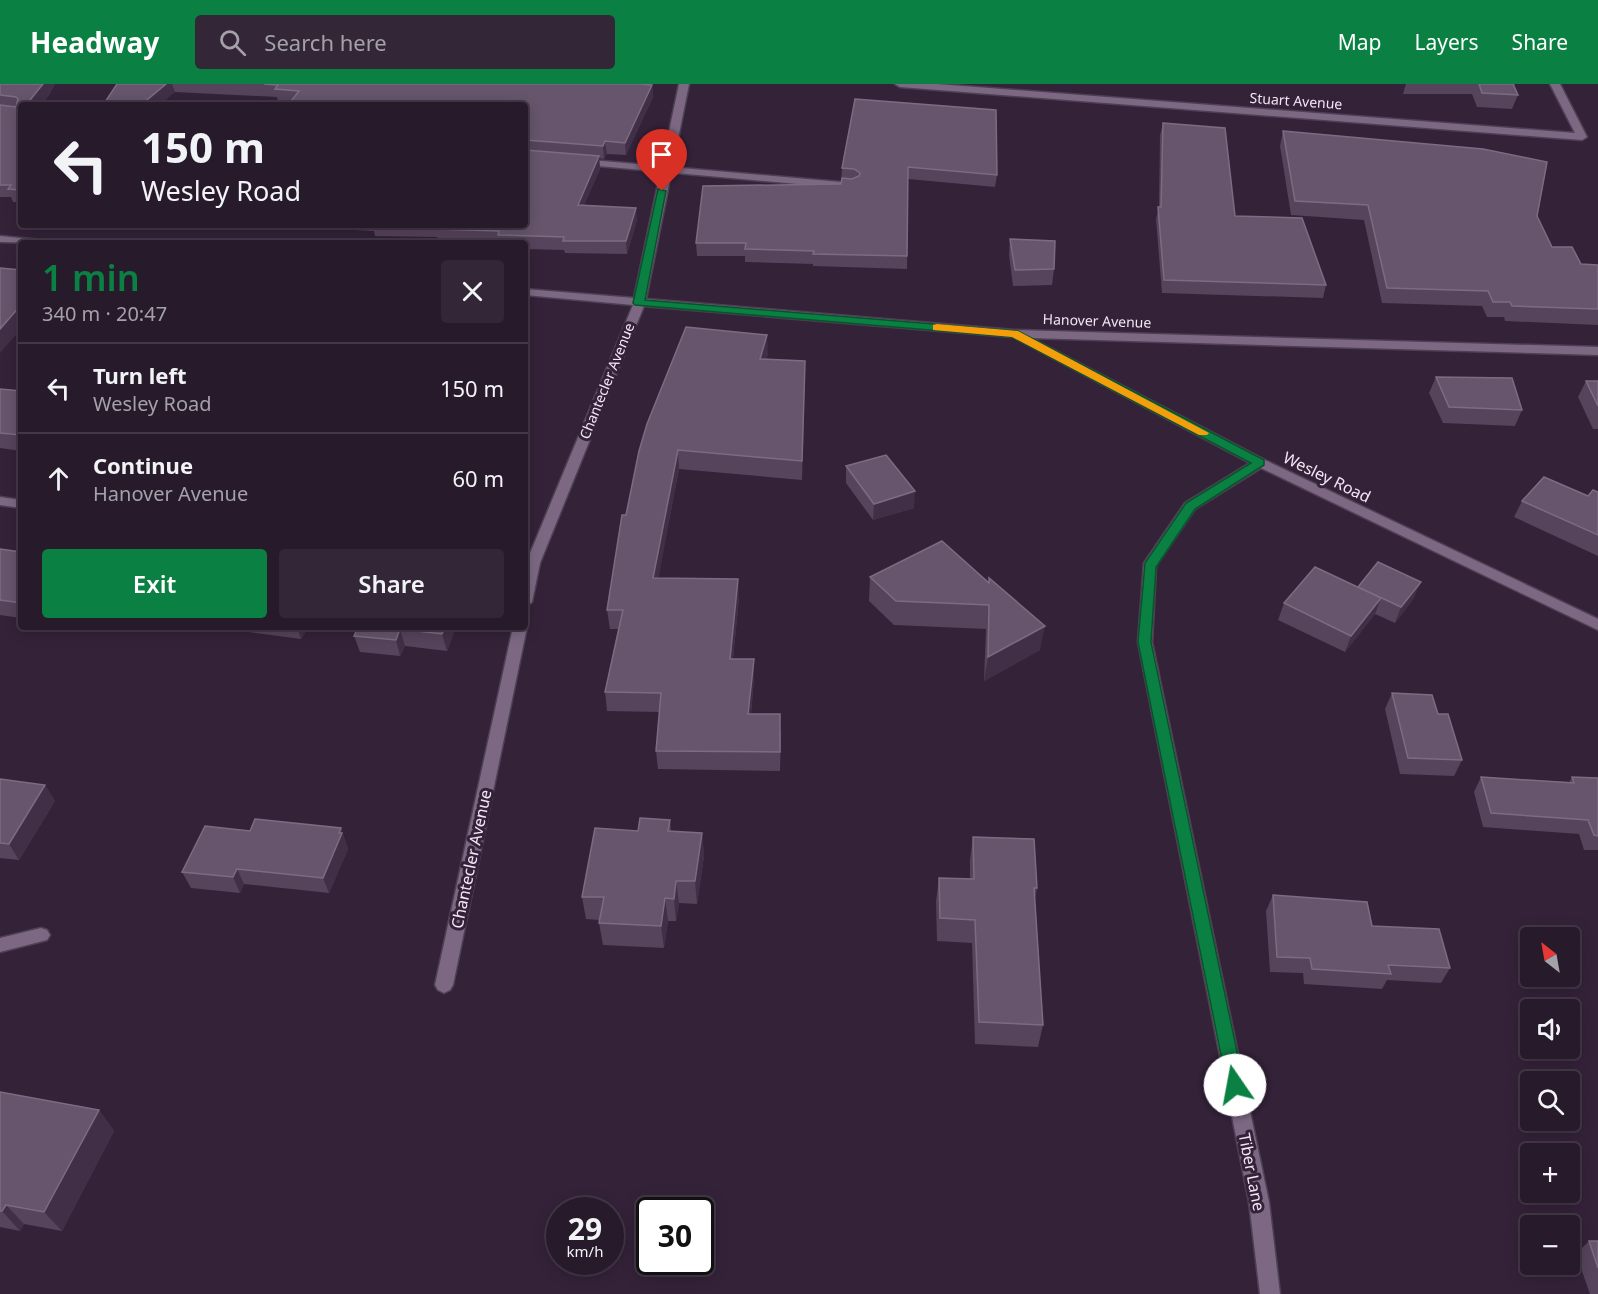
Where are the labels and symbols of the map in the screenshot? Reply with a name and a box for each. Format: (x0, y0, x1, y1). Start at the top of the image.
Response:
street label: Stuart Avenue (1249, 88, 1343, 113)
pin (636, 129, 687, 191)
street label: Hanover Avenue (1042, 309, 1152, 332)
street label: Chantecler Avenue (575, 320, 639, 442)
street label: Wesley Road (1280, 446, 1374, 508)
street label: Chantecler Avenue (446, 788, 496, 930)
north arrow (1520, 927, 1580, 987)
position arrow (1203, 1053, 1267, 1117)
street label: Tiber Lane (1234, 1131, 1270, 1213)
speed limit sign: 30 (636, 1197, 714, 1275)

